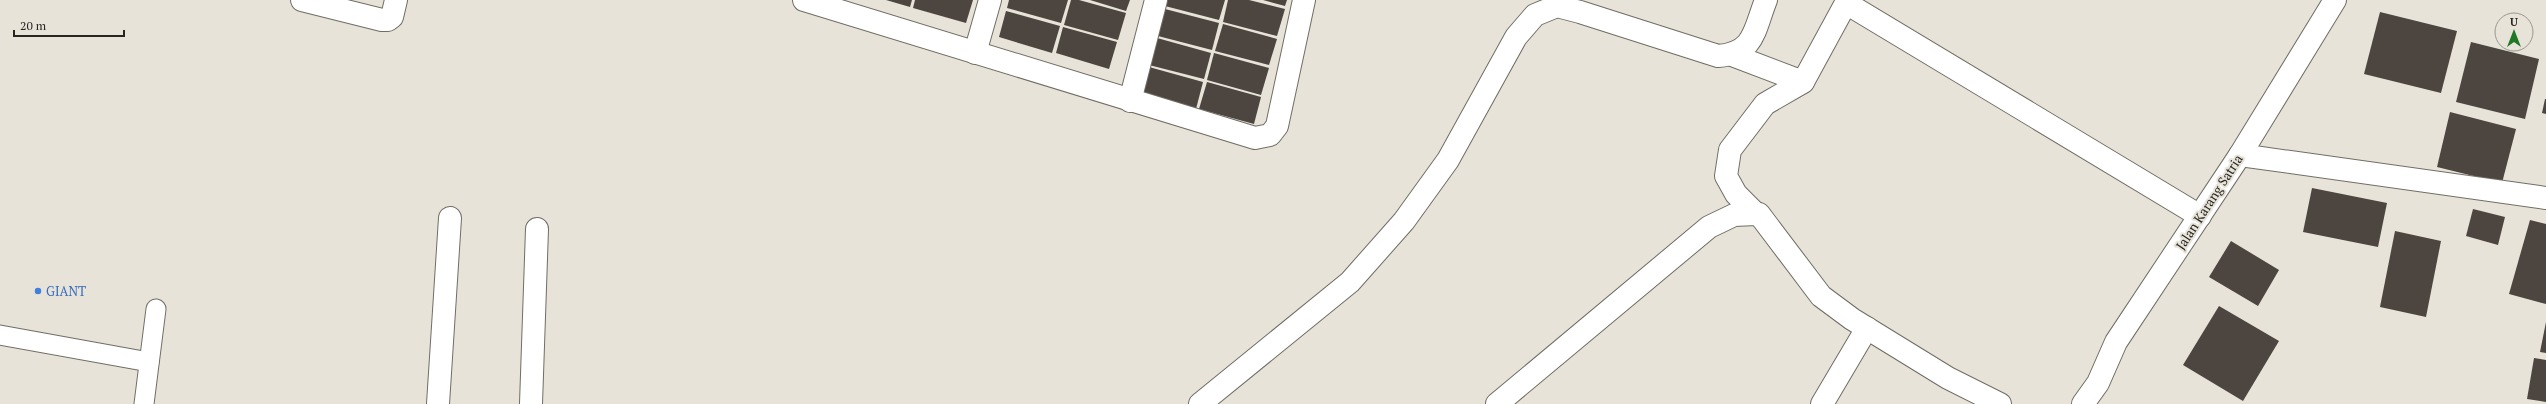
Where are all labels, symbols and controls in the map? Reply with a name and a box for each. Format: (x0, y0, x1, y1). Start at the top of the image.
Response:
scale bar (14, 12, 124, 38)
north arrow (2494, 12, 2534, 52)
text: U (2510, 15, 2518, 29)
text: 20 m (20, 18, 47, 33)
street label: Jalan Karang Satria (2171, 150, 2247, 253)
place label: GIANT (46, 282, 86, 300)
marker: GIANT (33, 286, 43, 296)

